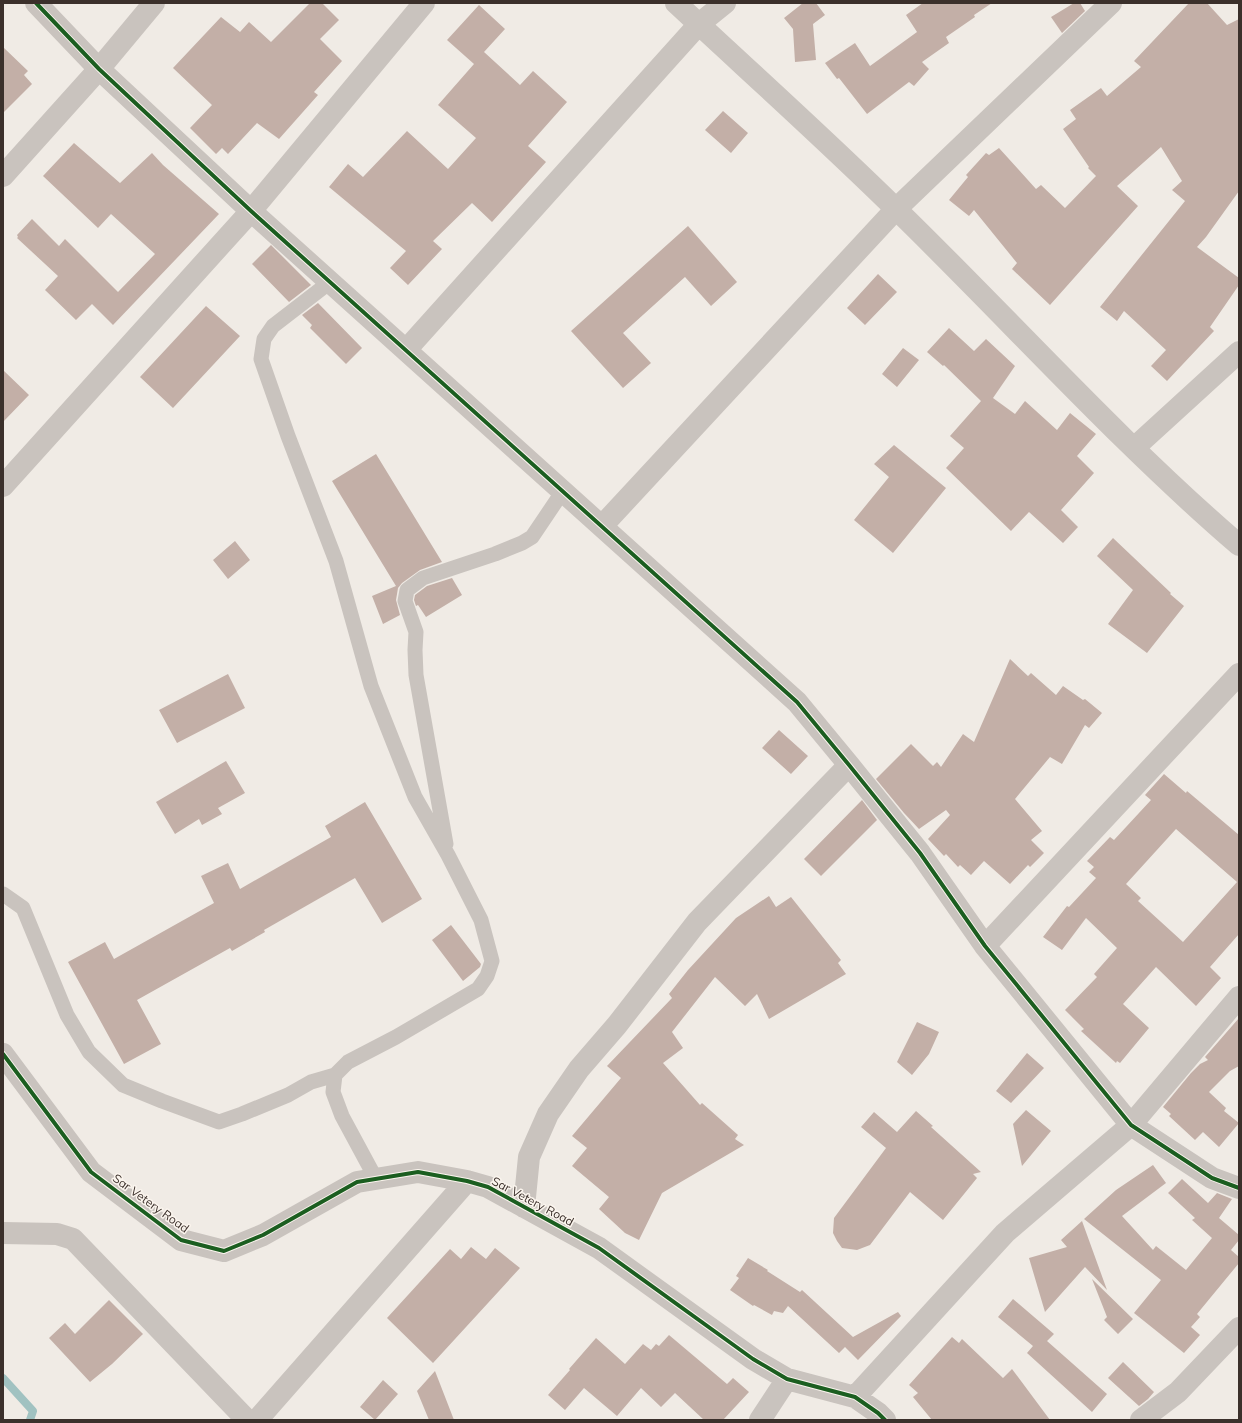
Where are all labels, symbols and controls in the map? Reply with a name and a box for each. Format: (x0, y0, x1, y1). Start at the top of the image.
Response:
street label: Sar Vetery Road (110, 1170, 192, 1236)
street label: Sar Vetery Road (489, 1173, 577, 1229)

